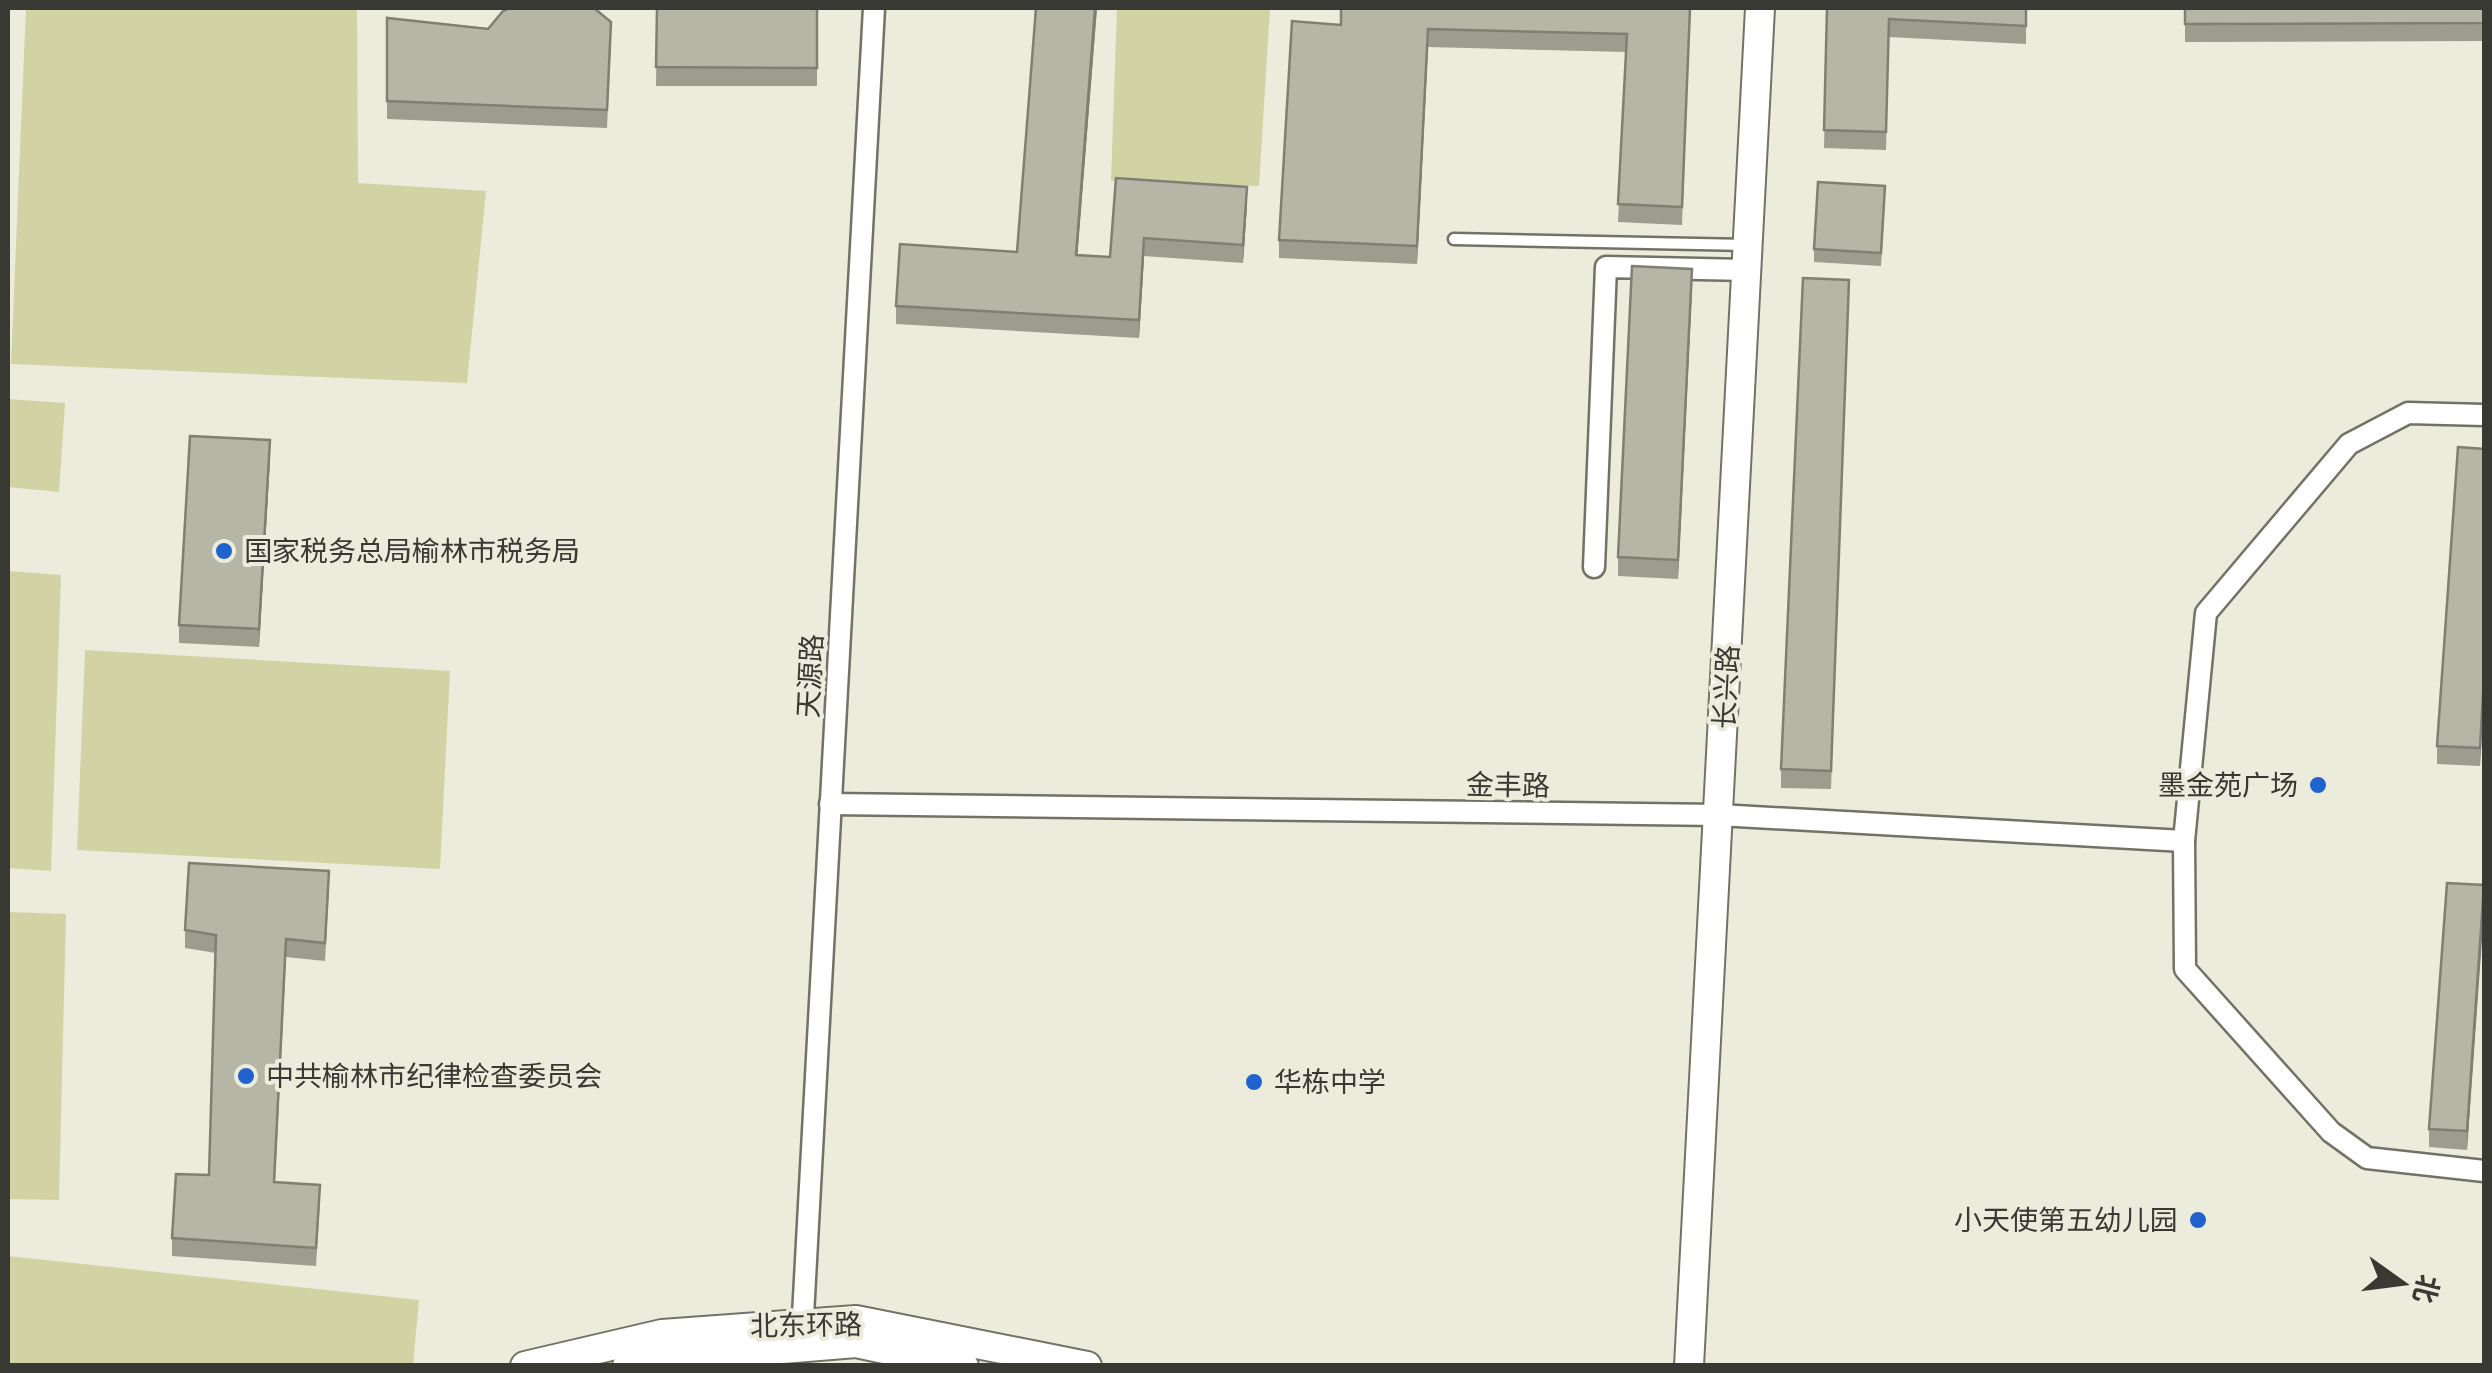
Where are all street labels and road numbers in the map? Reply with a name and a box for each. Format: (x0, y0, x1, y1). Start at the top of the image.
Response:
street label: 天源路 (792, 633, 829, 719)
street label: 长兴路 (1708, 644, 1745, 730)
street label: 金丰路 (1466, 768, 1550, 803)
street label: 北东环路 (750, 1308, 862, 1343)

